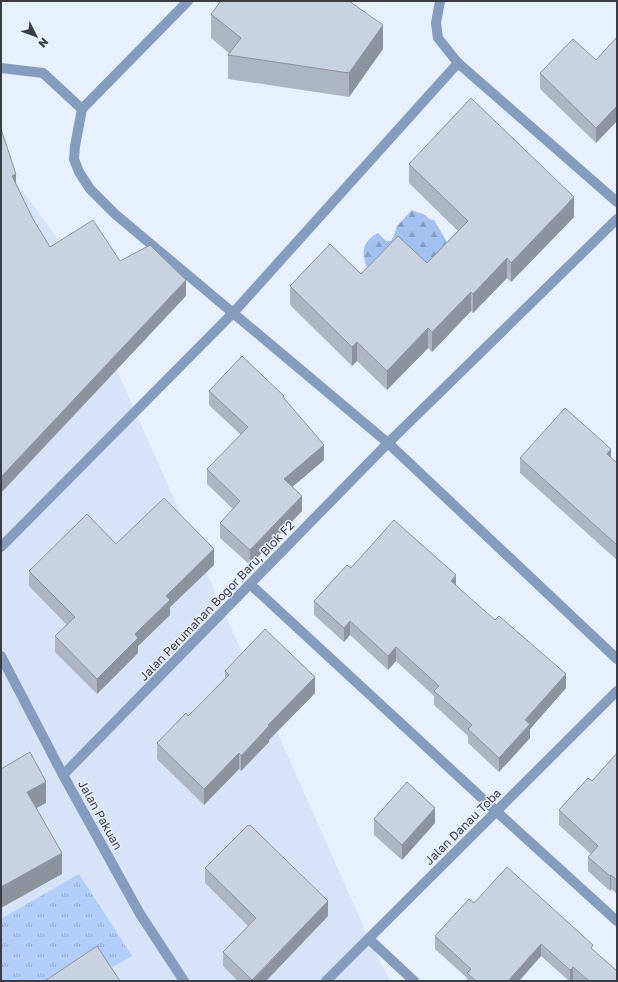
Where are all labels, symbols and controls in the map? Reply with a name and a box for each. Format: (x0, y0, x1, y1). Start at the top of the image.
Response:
north arrow (16, 16, 56, 56)
text: N (36, 36, 51, 50)
street label: Jalan Perumahan Bogor Baru, Blok F2 (136, 517, 297, 684)
street label: Jalan Pakuan (75, 777, 126, 852)
street label: Jalan Danau Toba (421, 785, 504, 868)

